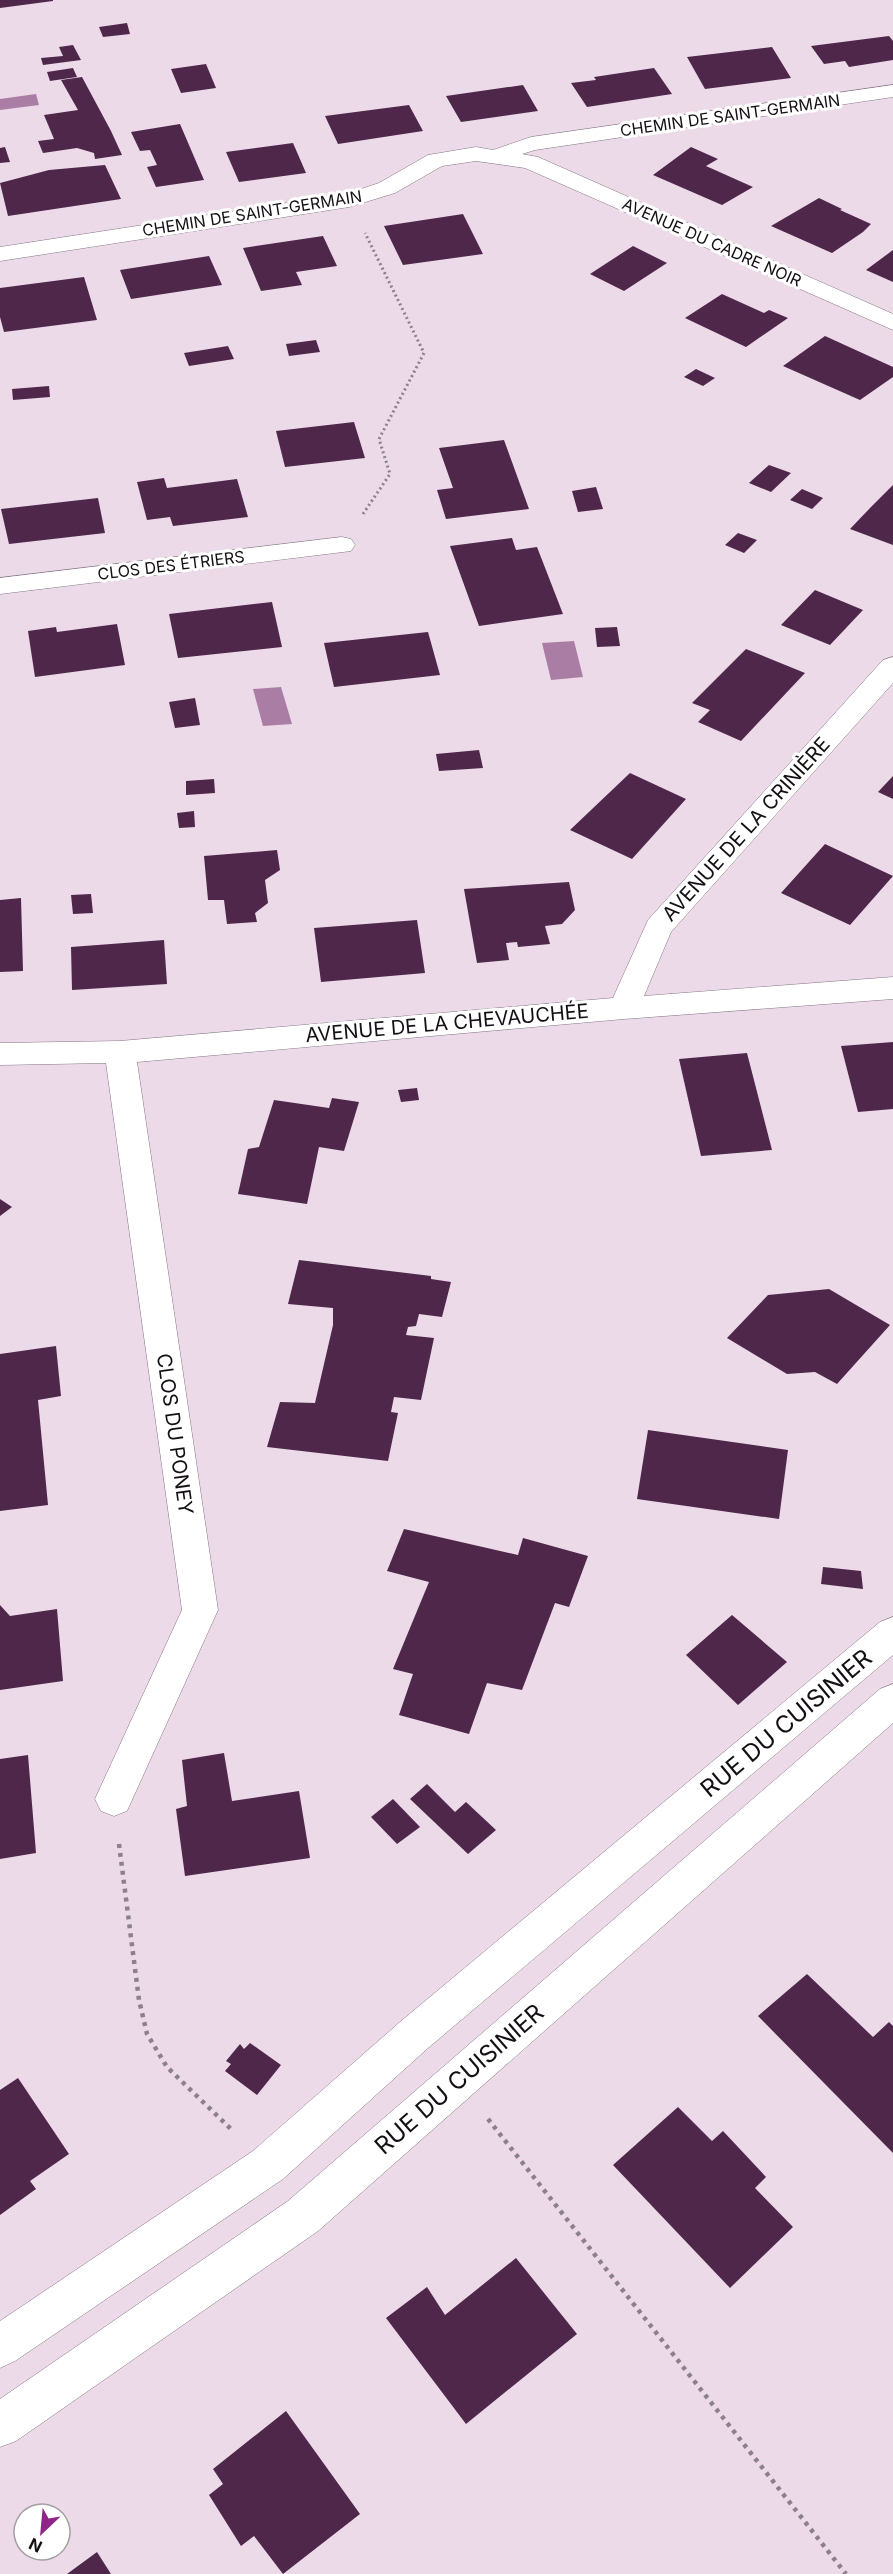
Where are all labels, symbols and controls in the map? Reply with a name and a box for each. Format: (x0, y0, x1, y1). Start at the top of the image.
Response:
street label: CHEMIN DE SAINT-GERMAIN (619, 90, 841, 140)
street label: CHEMIN DE SAINT-GERMAIN (141, 186, 363, 240)
street label: AVENUE DU CADRE NOIR (619, 193, 805, 291)
street label: CLOS DES ÉTRIERS (96, 546, 246, 584)
street label: AVENUE DE LA CRINIÈRE (656, 732, 835, 926)
street label: AVENUE DE LA CHEVAUCHÉE (304, 998, 590, 1047)
street label: CLOS DU PONEY (152, 1352, 198, 1517)
street label: RUE DU CUISINIER (695, 1643, 877, 1803)
street label: RUE DU CUISINIER (369, 1998, 549, 2160)
north arrow (12, 2502, 72, 2562)
text: N (26, 2534, 45, 2557)

